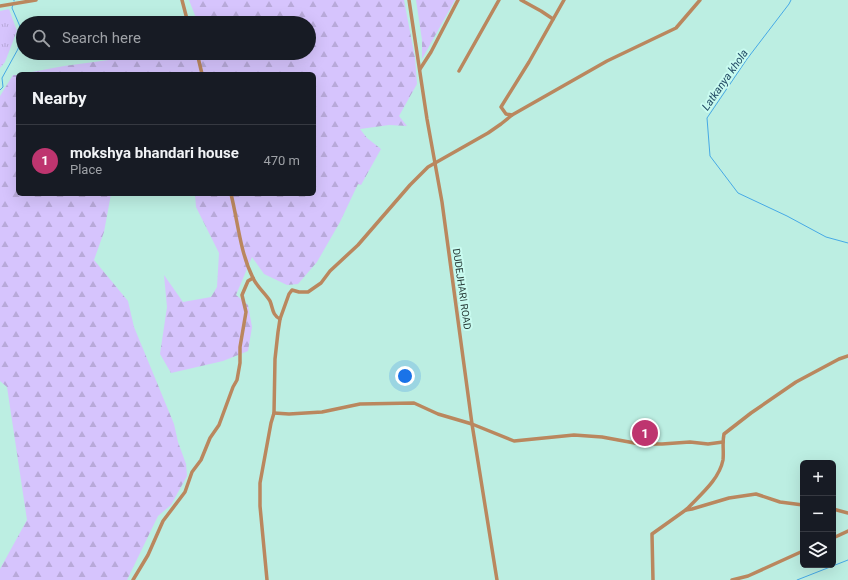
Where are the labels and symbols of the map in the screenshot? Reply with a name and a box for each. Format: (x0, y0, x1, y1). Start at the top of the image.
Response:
water label: Latkanya khola (699, 47, 751, 113)
street label: DUDEJHARI ROAD (451, 248, 473, 330)
your location (395, 366, 415, 386)
pin: 1 (632, 418, 658, 448)

